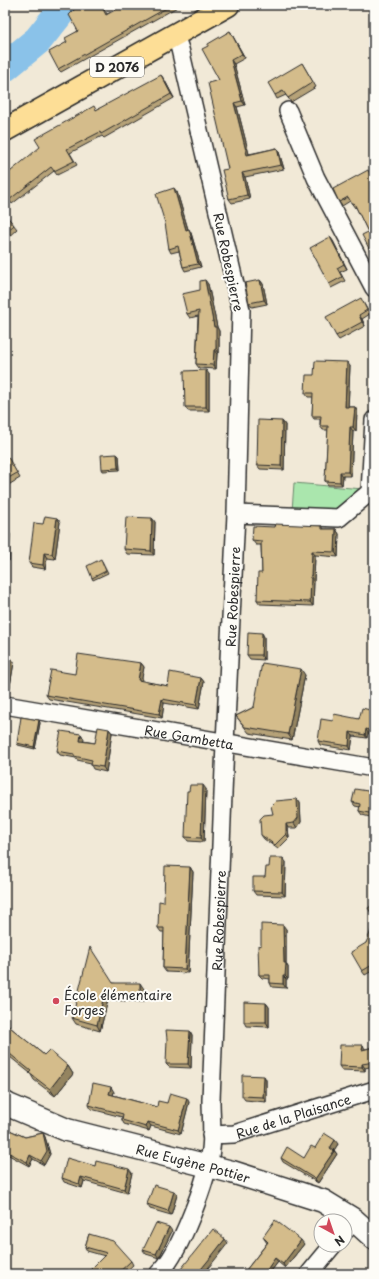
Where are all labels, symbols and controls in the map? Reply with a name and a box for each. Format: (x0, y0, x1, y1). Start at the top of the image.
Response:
road number: D 2076 (90, 57, 144, 77)
street label: Rue Robespierre (209, 211, 249, 313)
street label: Rue Robespierre (220, 546, 244, 647)
street label: Rue Gambetta (143, 720, 236, 754)
street label: Rue Robespierre (207, 870, 230, 971)
place label: École élémentaire Forges (64, 985, 172, 1019)
marker: École élémentaire Forges (51, 996, 61, 1006)
street label: Rue de la Plaisance (233, 1089, 353, 1142)
street label: Rue Eugène Pottier (134, 1139, 253, 1187)
north arrow (313, 1213, 353, 1253)
text: N (331, 1232, 349, 1251)

